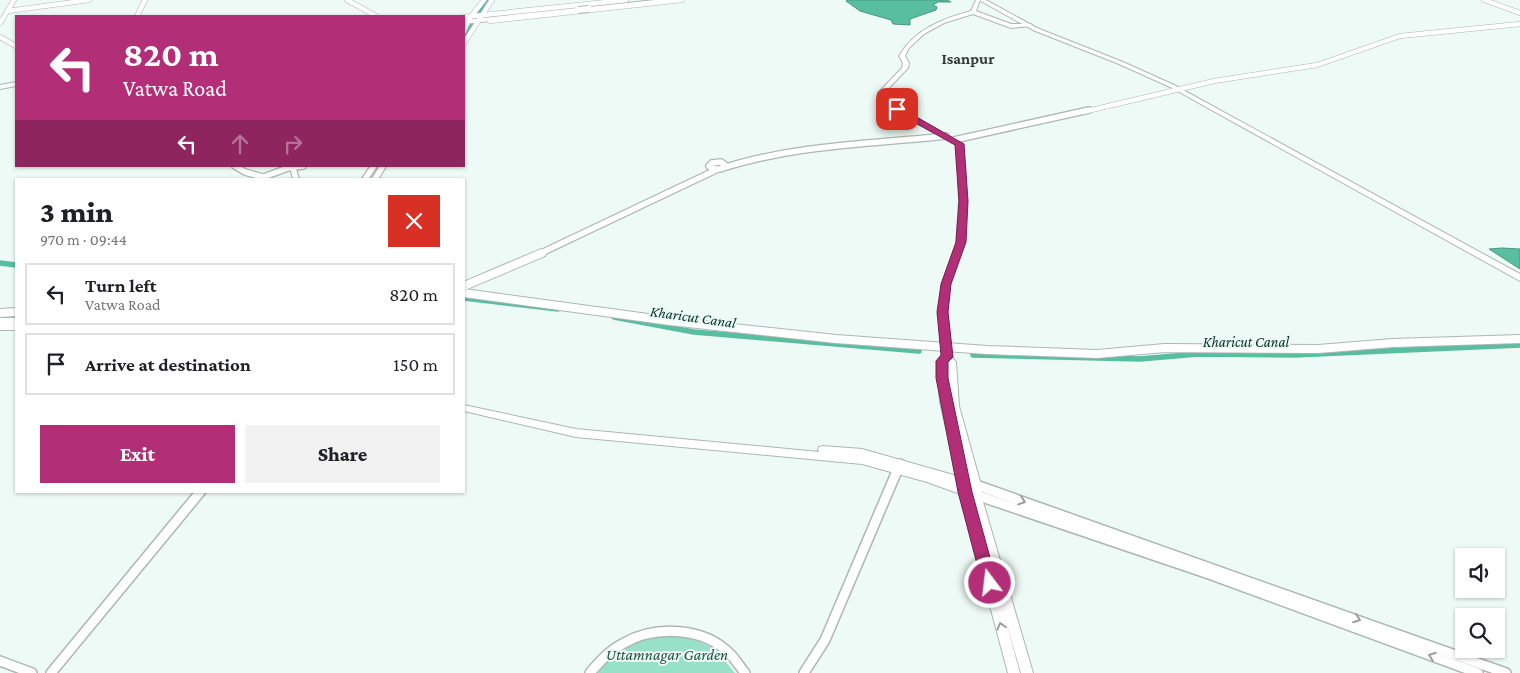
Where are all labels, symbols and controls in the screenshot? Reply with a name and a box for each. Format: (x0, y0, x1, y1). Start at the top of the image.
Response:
icon: left (40, 35, 105, 100)
text: 820 m (123, 35, 219, 74)
district label: Isanpur (941, 50, 995, 67)
text: Vatwa Road (123, 76, 227, 101)
pin (876, 88, 918, 130)
icon: arrive (883, 95, 911, 123)
icon: left (173, 130, 201, 158)
icon: ahead (226, 130, 254, 158)
icon: right (279, 130, 307, 158)
text: 3 min (40, 195, 113, 228)
button: close (388, 195, 440, 247)
text: 970 m · 09:44 (40, 231, 127, 248)
text: Turn left (85, 275, 157, 296)
icon: left (42, 280, 70, 308)
text: 820 m (389, 284, 438, 305)
text: Vatwa Road (85, 296, 161, 313)
water label: Kharicut Canal (649, 303, 737, 331)
water label: Kharicut Canal (1203, 334, 1290, 350)
icon: arrive (42, 350, 70, 378)
text: Arrive at destination (85, 354, 251, 375)
text: 150 m (393, 354, 438, 375)
button: Exit (40, 425, 235, 483)
button: Share (245, 425, 440, 483)
one-way arrow (1017, 495, 1026, 505)
map controls (1455, 548, 1505, 658)
button: sound (1455, 548, 1505, 598)
position arrow (963, 556, 1015, 608)
button: search (1455, 608, 1505, 658)
one-way arrow (1352, 613, 1361, 623)
one-way arrow (997, 622, 1007, 630)
park label: Uttamnagar Garden (606, 646, 728, 664)
one-way arrow (1428, 652, 1437, 662)

